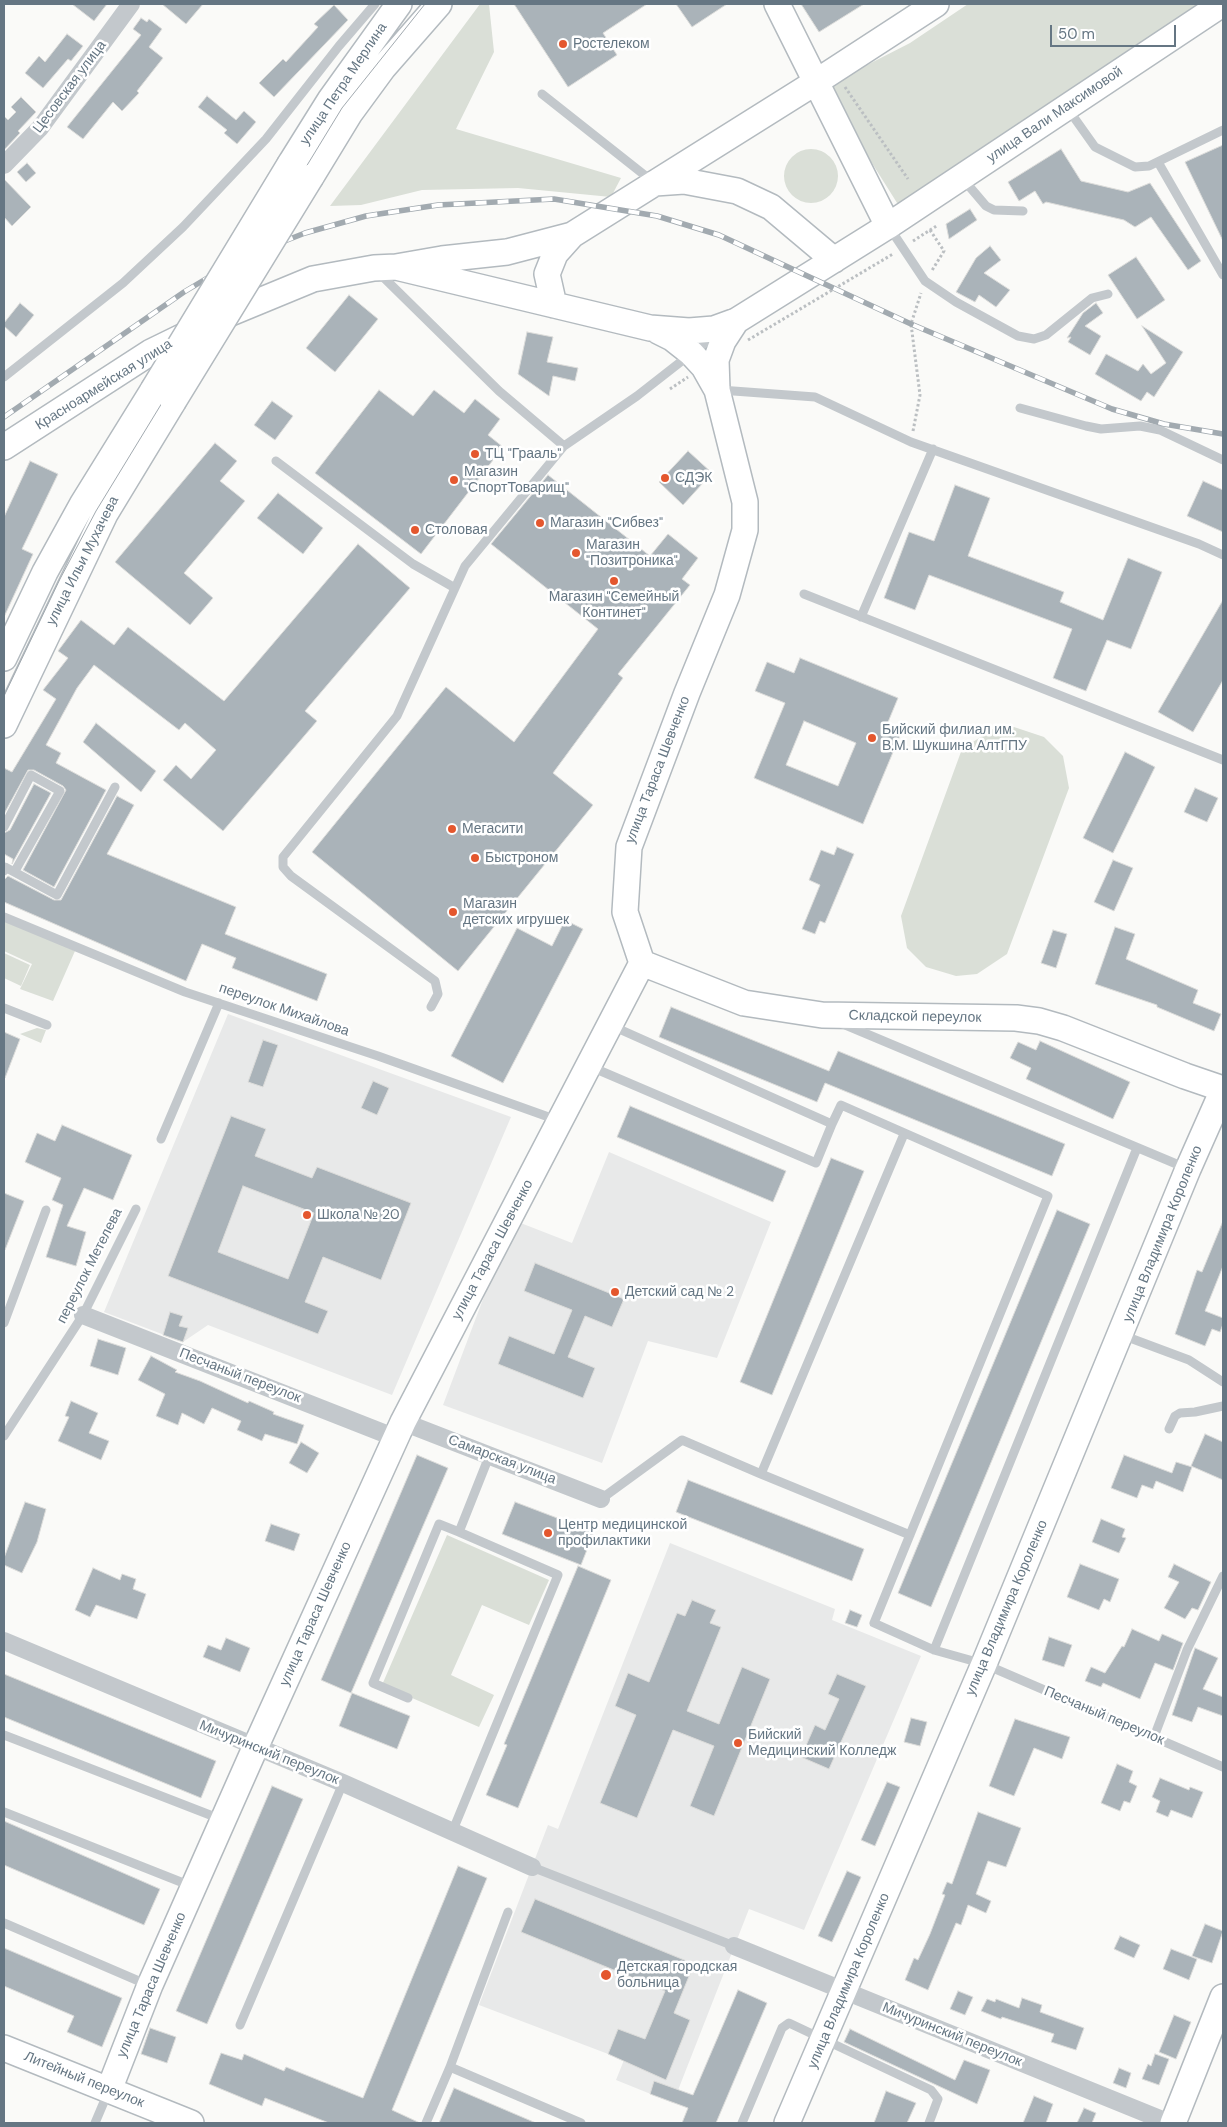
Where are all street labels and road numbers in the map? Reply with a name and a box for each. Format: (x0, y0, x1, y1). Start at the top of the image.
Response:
street label: улица Петра Мерлина (297, 20, 391, 148)
street label: Цесовская улица (30, 37, 110, 137)
street label: улица Вали Максимовой (984, 63, 1126, 167)
street label: Красноармейская улица (33, 336, 175, 434)
street label: улица Ильи Мухачева (43, 494, 123, 628)
street label: улица Тараса Шевченко (622, 694, 694, 846)
street label: переулок Михайлова (217, 980, 351, 1040)
street label: Складской переулок (848, 1007, 982, 1027)
street label: улица Владимира Короленко (1120, 1143, 1206, 1325)
street label: улица Тараса Шевченко (449, 1177, 537, 1323)
street label: переулок Метелева (54, 1206, 126, 1326)
street label: Песчаный переулок (177, 1345, 303, 1407)
street label: Самарская улица (446, 1432, 558, 1488)
street label: улица Владимира Короленко (962, 1518, 1052, 1698)
street label: улица Тараса Шевченко (277, 1539, 355, 1689)
street label: Песчаный переулок (1041, 1683, 1167, 1749)
street label: Мичуринский переулок (197, 1717, 341, 1789)
street label: улица Владимира Короленко (804, 1891, 894, 2071)
street label: улица Тараса Шевченко (114, 1910, 190, 2060)
street label: Мичуринский переулок (880, 1999, 1024, 2071)
street label: Литейный переулок (22, 2048, 146, 2112)

